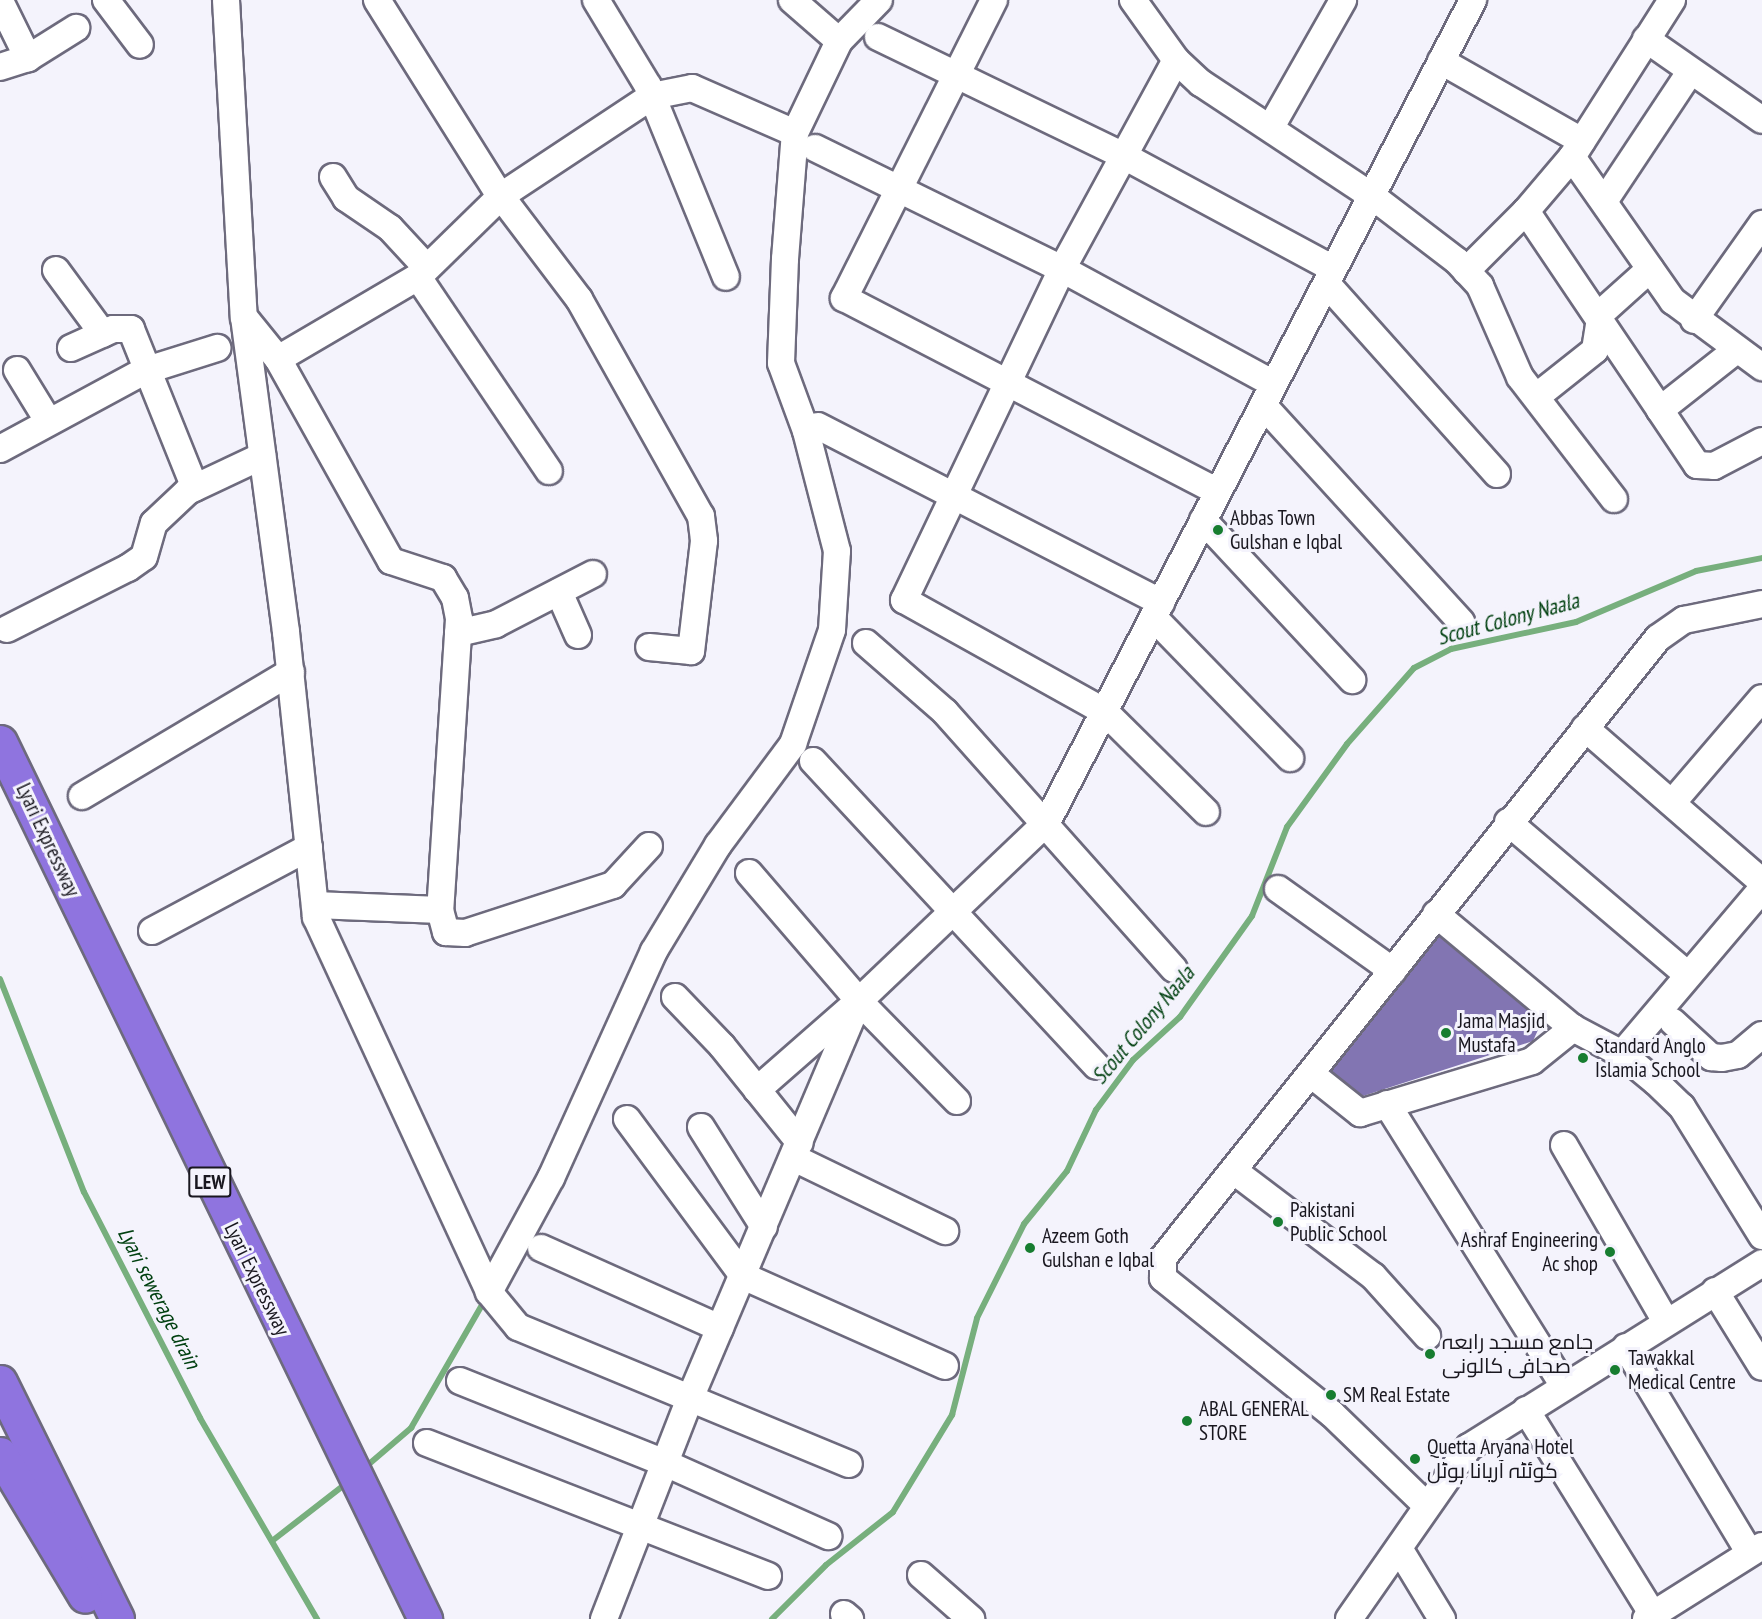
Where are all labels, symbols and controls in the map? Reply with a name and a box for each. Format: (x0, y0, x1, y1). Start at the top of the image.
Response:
place label: Abbas Town Gulshan e Iqbal (1230, 505, 1342, 555)
marker: Abbas Town Gulshan e Iqbal (1211, 523, 1225, 537)
water label: Scout Colony Naala (1434, 587, 1582, 651)
street label: Lyari Expressway (11, 779, 85, 901)
water label: Scout Colony Naala (1086, 961, 1200, 1089)
place label: Jama Masjid Mustafa (1458, 1008, 1545, 1058)
marker: Jama Masjid Mustafa (1439, 1026, 1453, 1040)
place label: Standard Anglo Islamia School (1595, 1033, 1706, 1083)
marker: Standard Anglo Islamia School (1576, 1051, 1590, 1065)
road number: LEW (188, 1165, 232, 1199)
place label: Pakistani Public School (1290, 1197, 1387, 1247)
marker: Pakistani Public School (1271, 1215, 1285, 1229)
street label: Lyari Expressway (219, 1219, 295, 1339)
water label: Lyari sewerage drain (112, 1223, 206, 1373)
place label: Azeem Goth Gulshan e Iqbal (1042, 1223, 1154, 1273)
place label: Ashraf Engineering Ac shop (1461, 1227, 1598, 1277)
marker: Azeem Goth Gulshan e Iqbal (1023, 1241, 1037, 1255)
marker: Ashraf Engineering Ac shop (1603, 1245, 1617, 1259)
place label: جامع مسجد رابعہ صحافی کالونی (1442, 1329, 1593, 1379)
place label: Tawakkal Medical Centre (1628, 1345, 1736, 1395)
marker: جامع مسجد رابعہ صحافی کالونی (1423, 1347, 1437, 1361)
marker: Tawakkal Medical Centre (1606, 1361, 1624, 1379)
place label: SM Real Estate (1343, 1382, 1450, 1408)
marker: SM Real Estate (1324, 1388, 1338, 1402)
place label: ABAL GENERAL STORE (1199, 1396, 1310, 1446)
marker: ABAL GENERAL STORE (1180, 1414, 1194, 1428)
place label: Quetta Aryana Hotel کوئٹہ آریانا ہوٹل (1427, 1434, 1574, 1484)
marker: Quetta Aryana Hotel کوئٹہ آریانا ہوٹل (1408, 1452, 1422, 1466)

